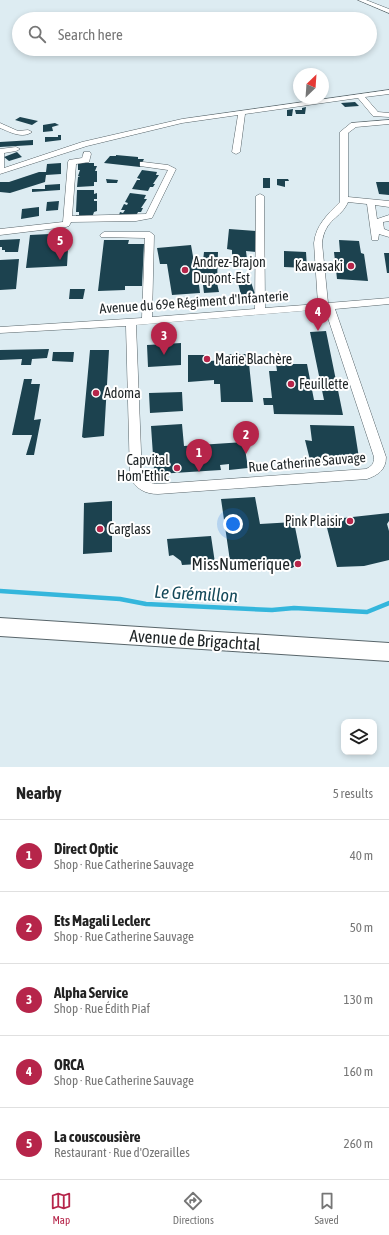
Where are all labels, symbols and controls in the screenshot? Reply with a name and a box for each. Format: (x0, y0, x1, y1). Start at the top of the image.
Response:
search box (12, 12, 377, 56)
icon: search (26, 23, 48, 45)
text: Search here (58, 26, 123, 43)
north arrow (293, 68, 329, 104)
pin: 5 (47, 227, 73, 260)
place label: Andrez-Brajon Dupont-Est (193, 254, 266, 286)
place label: Kawasaki (295, 258, 343, 274)
marker: Kawasaki (346, 261, 356, 271)
marker: Andrez-Brajon Dupont-Est (180, 265, 190, 275)
street label: Avenue du 69e Régiment d'Infanterie (99, 287, 289, 317)
pin: 4 (305, 298, 331, 331)
pin: 3 (151, 322, 177, 355)
place label: Marie Blachère (215, 351, 292, 367)
marker: Marie Blachère (202, 354, 212, 364)
place label: Feuillette (299, 376, 349, 392)
marker: Feuillette (286, 379, 296, 389)
place label: Adoma (104, 385, 141, 401)
marker: Adoma (91, 388, 101, 398)
pin: 2 (233, 421, 259, 454)
pin: 1 (186, 439, 212, 472)
street label: Rue Catherine Sauvage (248, 449, 366, 475)
place label: Capvital Hom'Ethic (117, 452, 170, 484)
marker: Capvital Hom'Ethic (172, 463, 182, 473)
place label: Pink Plaisir (285, 513, 343, 529)
your location (223, 514, 243, 534)
marker: Pink Plaisir (345, 516, 355, 526)
place label: Carglass (108, 521, 151, 537)
marker: Carglass (95, 524, 105, 534)
place label: MissNumerique (192, 554, 290, 574)
marker: MissNumerique (293, 559, 303, 569)
water label: Le Grémillon (154, 581, 239, 606)
street label: Avenue de Brigachtal (129, 625, 262, 655)
map controls (341, 719, 377, 755)
button: layers (341, 719, 377, 755)
text: Nearby (16, 783, 62, 803)
text: 5 results (333, 786, 373, 801)
text: Direct Optic (54, 840, 118, 857)
text: 1 (26, 848, 32, 863)
text: 40 m (350, 848, 373, 863)
text: Shop · Rue Catherine Sauvage (54, 857, 194, 872)
text: Ets Magali Leclerc (54, 912, 150, 929)
text: 2 (26, 920, 32, 935)
text: 50 m (350, 920, 373, 935)
text: Shop · Rue Catherine Sauvage (54, 929, 194, 944)
text: Alpha Service (54, 984, 128, 1001)
text: 3 (26, 992, 32, 1007)
text: 130 m (344, 992, 373, 1007)
text: Shop · Rue Édith Piaf (54, 1001, 150, 1016)
text: ORCA (54, 1056, 84, 1073)
text: 4 (26, 1064, 32, 1079)
text: 160 m (344, 1064, 373, 1079)
text: Shop · Rue Catherine Sauvage (54, 1073, 194, 1088)
text: La couscousière (54, 1128, 141, 1145)
text: 5 (26, 1136, 32, 1151)
text: 260 m (344, 1136, 373, 1151)
text: Restaurant · Rue d'Ozerailles (54, 1145, 190, 1160)
tab: Map (50, 1190, 72, 1226)
tab: Directions (173, 1190, 214, 1226)
tab: Saved (314, 1190, 339, 1226)

